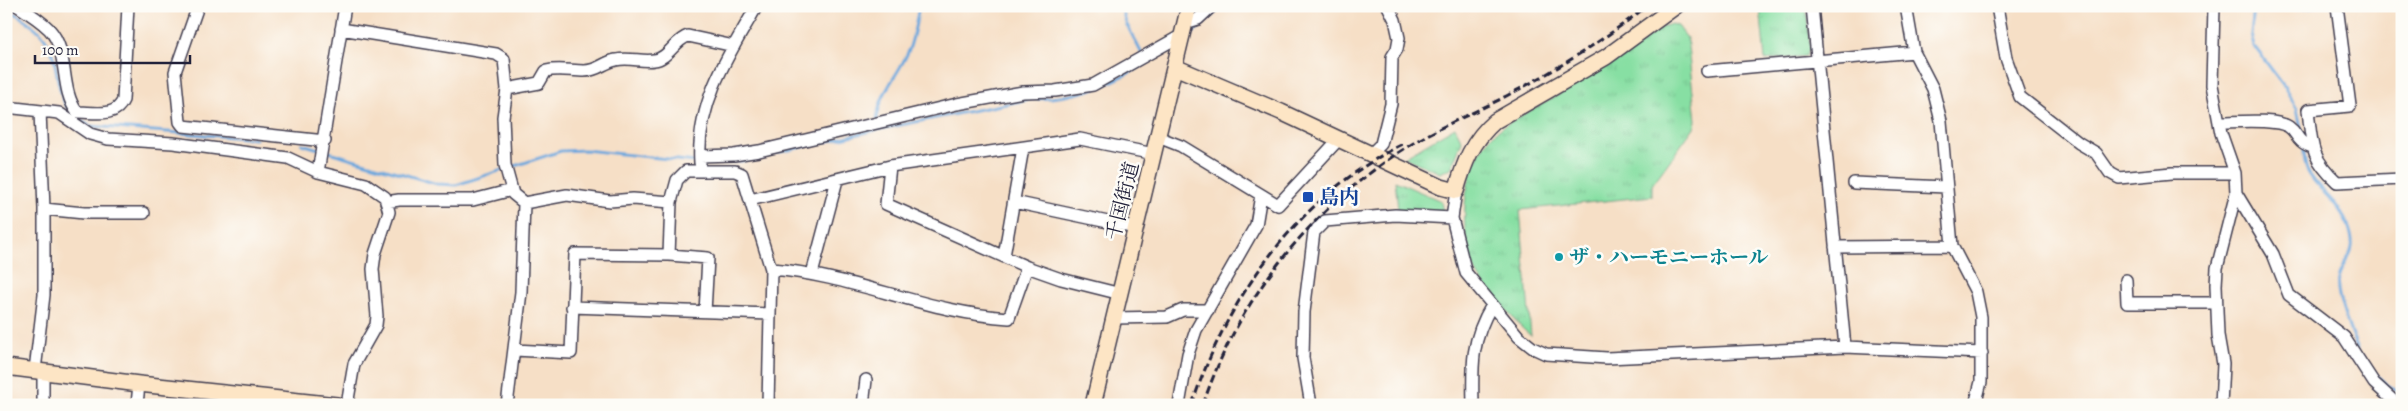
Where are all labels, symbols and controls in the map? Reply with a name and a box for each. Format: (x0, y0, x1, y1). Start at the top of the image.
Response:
scale bar (35, 32, 190, 64)
text: 100 m (42, 40, 79, 60)
street label: 千国街道 (1100, 159, 1145, 243)
place label: 島内 (1319, 184, 1359, 211)
marker: 島内 (1301, 190, 1315, 204)
place label: ザ・ハーモニーホール (1569, 244, 1769, 271)
marker: ザ・ハーモニーホール (1553, 251, 1565, 263)

